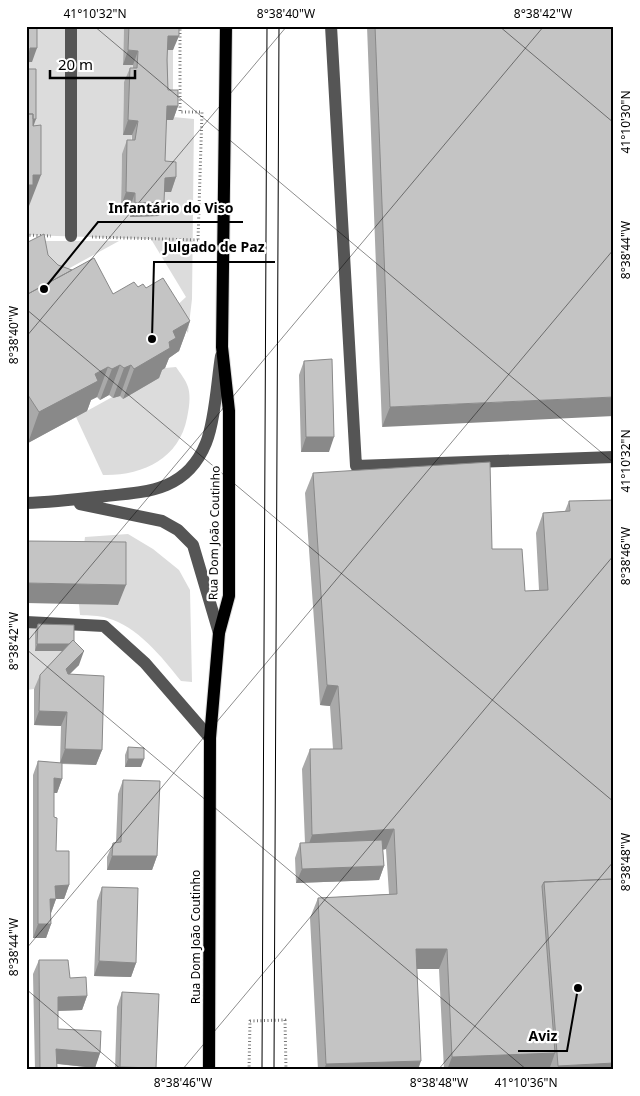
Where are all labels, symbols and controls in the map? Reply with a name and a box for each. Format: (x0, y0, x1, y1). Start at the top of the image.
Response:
text: 41°10'32"N (63, 5, 127, 22)
text: 8°38'40"W (257, 5, 315, 22)
text: 8°38'42"W (514, 5, 572, 22)
scale bar (50, 48, 135, 80)
text: 20 m (58, 54, 93, 74)
text: 41°10'30"N (617, 90, 634, 154)
callout: Infantário do Viso (98, 193, 243, 222)
text: Infantário do Viso (108, 198, 234, 217)
text: 8°38'44"W (617, 221, 634, 279)
callout: Julgado de Paz (154, 233, 275, 262)
text: Julgado de Paz (161, 237, 265, 256)
text: 8°38'40"W (5, 306, 22, 364)
text: 41°10'32"N (617, 429, 634, 493)
street label: Rua Dom João Coutinho (204, 466, 224, 600)
text: 8°38'46"W (617, 527, 634, 585)
text: 8°38'42"W (5, 612, 22, 670)
text: 8°38'48"W (617, 833, 634, 891)
street label: Rua Dom João Coutinho (187, 870, 204, 1004)
text: 8°38'44"W (5, 918, 22, 976)
callout: Aviz (518, 1022, 567, 1051)
text: Aviz (529, 1026, 557, 1045)
text: 8°38'46"W (154, 1074, 212, 1091)
text: 8°38'48"W (410, 1074, 468, 1091)
text: 41°10'36"N (494, 1074, 558, 1091)

